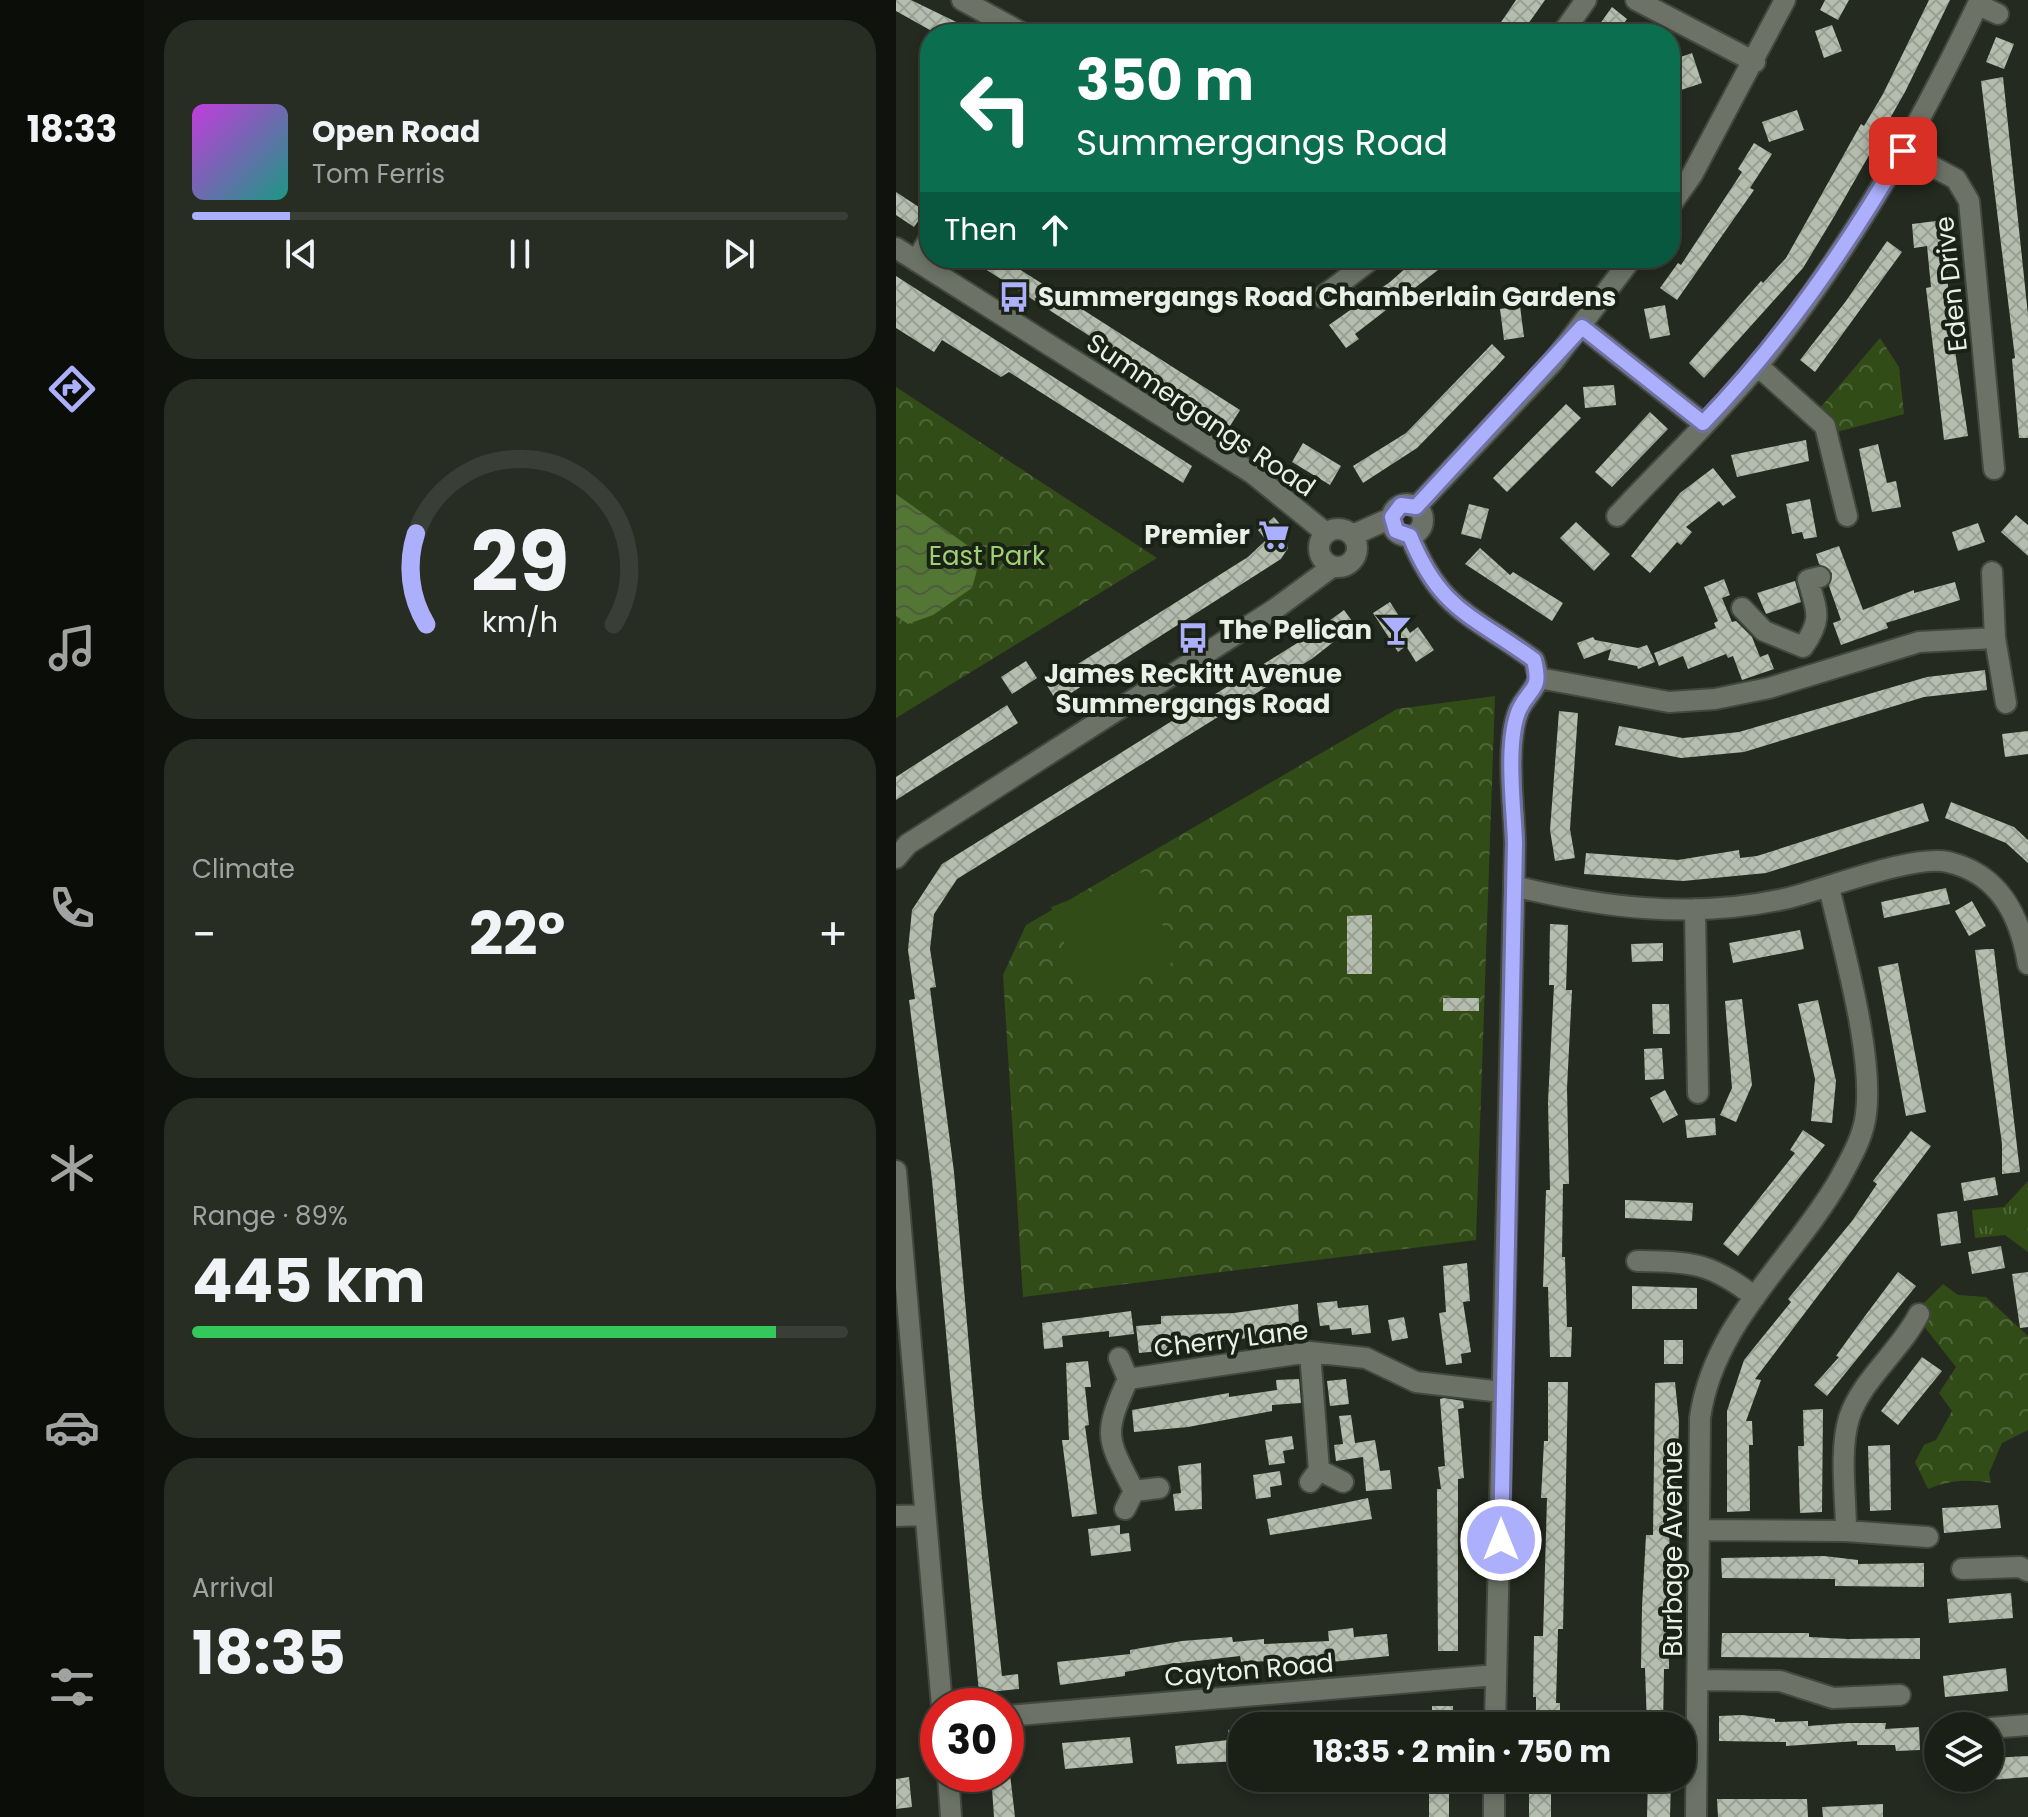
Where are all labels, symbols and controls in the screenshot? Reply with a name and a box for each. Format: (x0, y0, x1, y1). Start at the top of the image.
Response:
text: 350 m (1076, 41, 1254, 120)
icon: left (944, 56, 1048, 160)
text: 18:33 (27, 104, 117, 155)
text: Open Road (312, 110, 480, 153)
text: Summergangs Road (1076, 117, 1448, 168)
pin (1869, 117, 1937, 185)
icon: arrive (1881, 129, 1925, 173)
text: Tom Ferris (312, 156, 445, 192)
text: Then (944, 208, 1017, 251)
icon: ahead (1033, 208, 1077, 252)
street label: Eden Drive (1926, 215, 1976, 353)
icon: previous (279, 232, 323, 276)
icon: pause (498, 232, 542, 276)
icon: next (717, 232, 761, 276)
place label: Summergangs Road Chamberlain Gardens (1038, 279, 1616, 315)
bus stop icon: Summergangs Road Chamberlain Gardens (997, 280, 1031, 314)
street label: Summergangs Road (1080, 325, 1322, 505)
icon: directions (44, 361, 100, 417)
text: 29 (471, 504, 569, 620)
place label: Premier (1144, 517, 1250, 553)
supermarket icon: Premier (1257, 518, 1291, 552)
park label: East Park (929, 538, 1046, 574)
text: km/h (482, 602, 558, 642)
place label: The Pelican (1219, 612, 1372, 648)
bar icon: The Pelican (1379, 613, 1413, 647)
icon: music (44, 620, 100, 676)
bus stop icon: James Reckitt Avenue Summergangs Road (1176, 621, 1210, 655)
place label: James Reckitt Avenue Summergangs Road (1044, 656, 1342, 722)
text: Climate (192, 851, 295, 887)
icon: phone (44, 880, 100, 936)
text: 22° (469, 892, 565, 976)
text: − (192, 904, 216, 965)
text: + (818, 904, 848, 965)
icon: climate (44, 1140, 100, 1196)
text: Range · 89% (192, 1198, 348, 1234)
text: 445 km (192, 1239, 426, 1323)
street label: Cherry Lane (1152, 1312, 1310, 1366)
icon: car (44, 1399, 100, 1455)
street label: Burbage Avenue (1655, 1441, 1691, 1657)
position arrow (1459, 1498, 1543, 1582)
text: Arrival (192, 1570, 274, 1606)
text: 18:35 (192, 1611, 346, 1695)
street label: Cayton Road (1163, 1645, 1335, 1695)
icon: filters (44, 1659, 100, 1715)
speed limit sign: 30 (920, 1688, 1024, 1792)
map controls (1924, 1712, 2004, 1792)
button: layers (1924, 1712, 2004, 1792)
text: 18:35 · 2 min · 750 m (1313, 1730, 1611, 1773)

